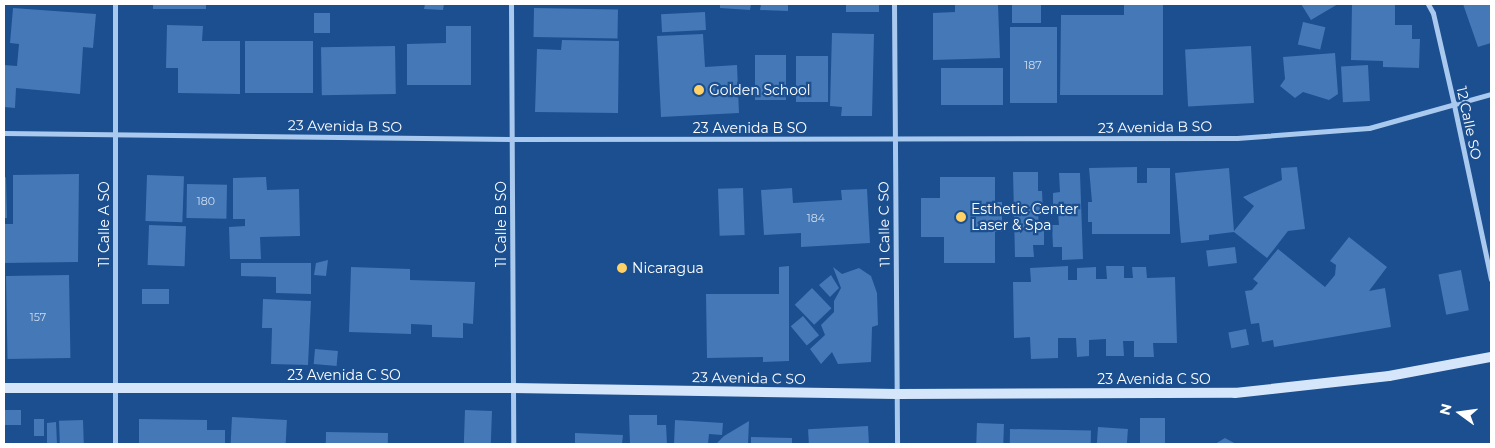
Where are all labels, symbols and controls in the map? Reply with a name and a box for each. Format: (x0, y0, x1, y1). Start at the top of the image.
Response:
house number: 187 (1024, 58, 1042, 72)
place label: Golden School (709, 82, 811, 98)
marker: Golden School (693, 84, 705, 96)
street label: 12 Calle SO (1453, 85, 1485, 161)
street label: 23 Avenida B SO (288, 117, 402, 135)
street label: 23 Avenida B SO (1098, 118, 1212, 136)
street label: 23 Avenida B SO (693, 120, 807, 136)
street label: 11 Calle A SO (96, 181, 112, 267)
street label: 11 Calle B SO (493, 181, 509, 267)
street label: 11 Calle C SO (875, 181, 893, 267)
house number: 180 (197, 194, 215, 208)
place label: Esthetic Center Laser & Spa (971, 201, 1079, 233)
house number: 184 (807, 211, 825, 225)
marker: Esthetic Center Laser & Spa (955, 211, 967, 223)
place label: Nicaragua (632, 260, 704, 276)
marker: Nicaragua (616, 262, 628, 274)
house number: 157 (30, 310, 46, 324)
street label: 23 Avenida C SO (287, 367, 401, 383)
street label: 23 Avenida C SO (692, 369, 806, 387)
street label: 23 Avenida C SO (1097, 371, 1211, 387)
north arrow (1435, 388, 1485, 438)
text: N (1435, 402, 1456, 417)

